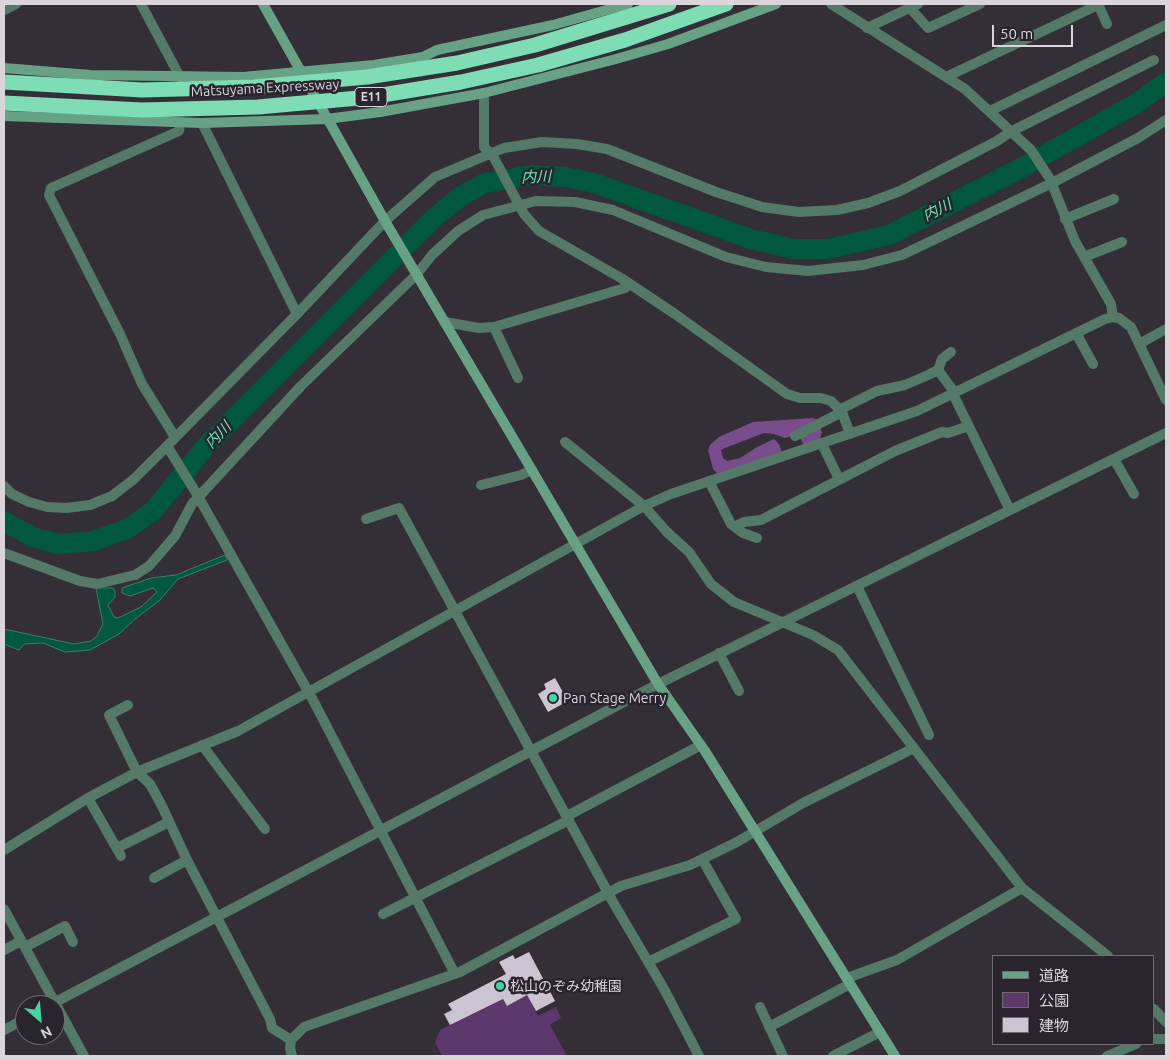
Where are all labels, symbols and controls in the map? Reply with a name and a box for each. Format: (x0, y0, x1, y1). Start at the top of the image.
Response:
scale bar (995, 15, 1076, 47)
text: 50 m (1000, 25, 1033, 42)
street label: Matsuyama Expressway (190, 76, 340, 100)
road number: E11 (355, 88, 387, 106)
water label: 内川 (521, 167, 551, 187)
water label: 内川 (920, 195, 954, 225)
water label: 内川 (201, 418, 235, 452)
place label: Pan Stage Merry (563, 690, 666, 706)
marker: Pan Stage Merry (547, 692, 559, 704)
legend (992, 955, 1155, 1045)
text: 道路 (1039, 967, 1069, 984)
place label: 松山のぞみ幼稚園 (510, 978, 622, 994)
marker: 松山のぞみ幼稚園 (494, 980, 506, 992)
text: 公園 (1039, 992, 1069, 1009)
north arrow (15, 995, 65, 1045)
text: 建物 (1039, 1017, 1069, 1034)
text: N (38, 1023, 55, 1042)

